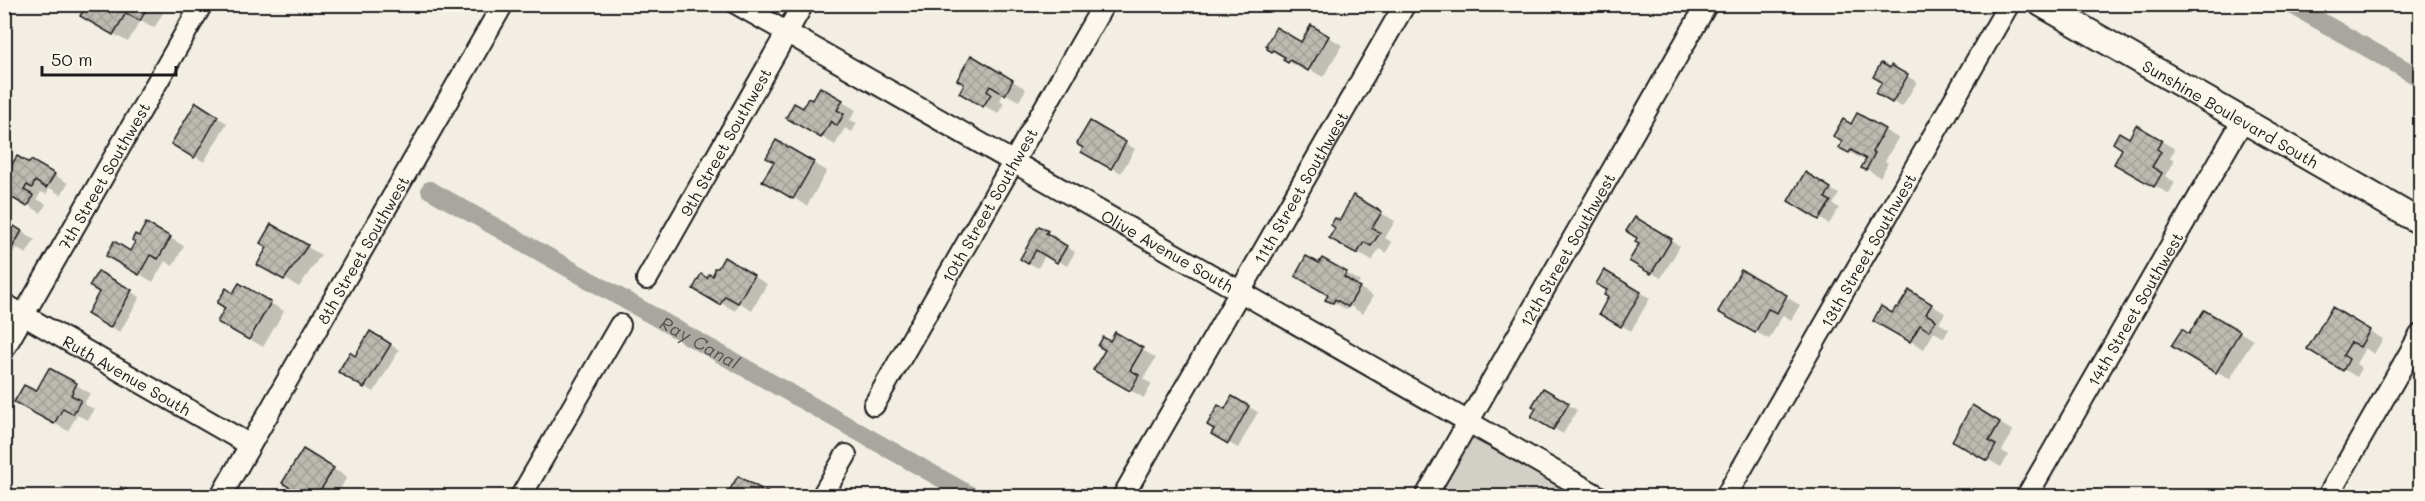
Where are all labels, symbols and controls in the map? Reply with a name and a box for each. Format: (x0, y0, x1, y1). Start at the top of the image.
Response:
scale bar (42, 39, 176, 77)
text: 50 m (51, 47, 93, 71)
street label: Sunshine Boulevard South (2139, 54, 2323, 172)
street label: 9th Street Southwest (675, 64, 775, 220)
street label: 7th Street Southwest (53, 98, 154, 253)
street label: 11th Street Southwest (1248, 107, 1352, 267)
street label: 10th Street Southwest (936, 124, 1042, 286)
street label: 12th Street Southwest (1515, 169, 1619, 330)
street label: 13th Street Southwest (1815, 169, 1920, 331)
street label: 8th Street Southwest (311, 172, 413, 327)
street label: Olive Avenue South (1098, 204, 1238, 296)
street label: 14th Street Southwest (2082, 228, 2187, 390)
water label: Ray Canal (656, 310, 744, 375)
street label: Ruth Avenue South (59, 330, 195, 420)

